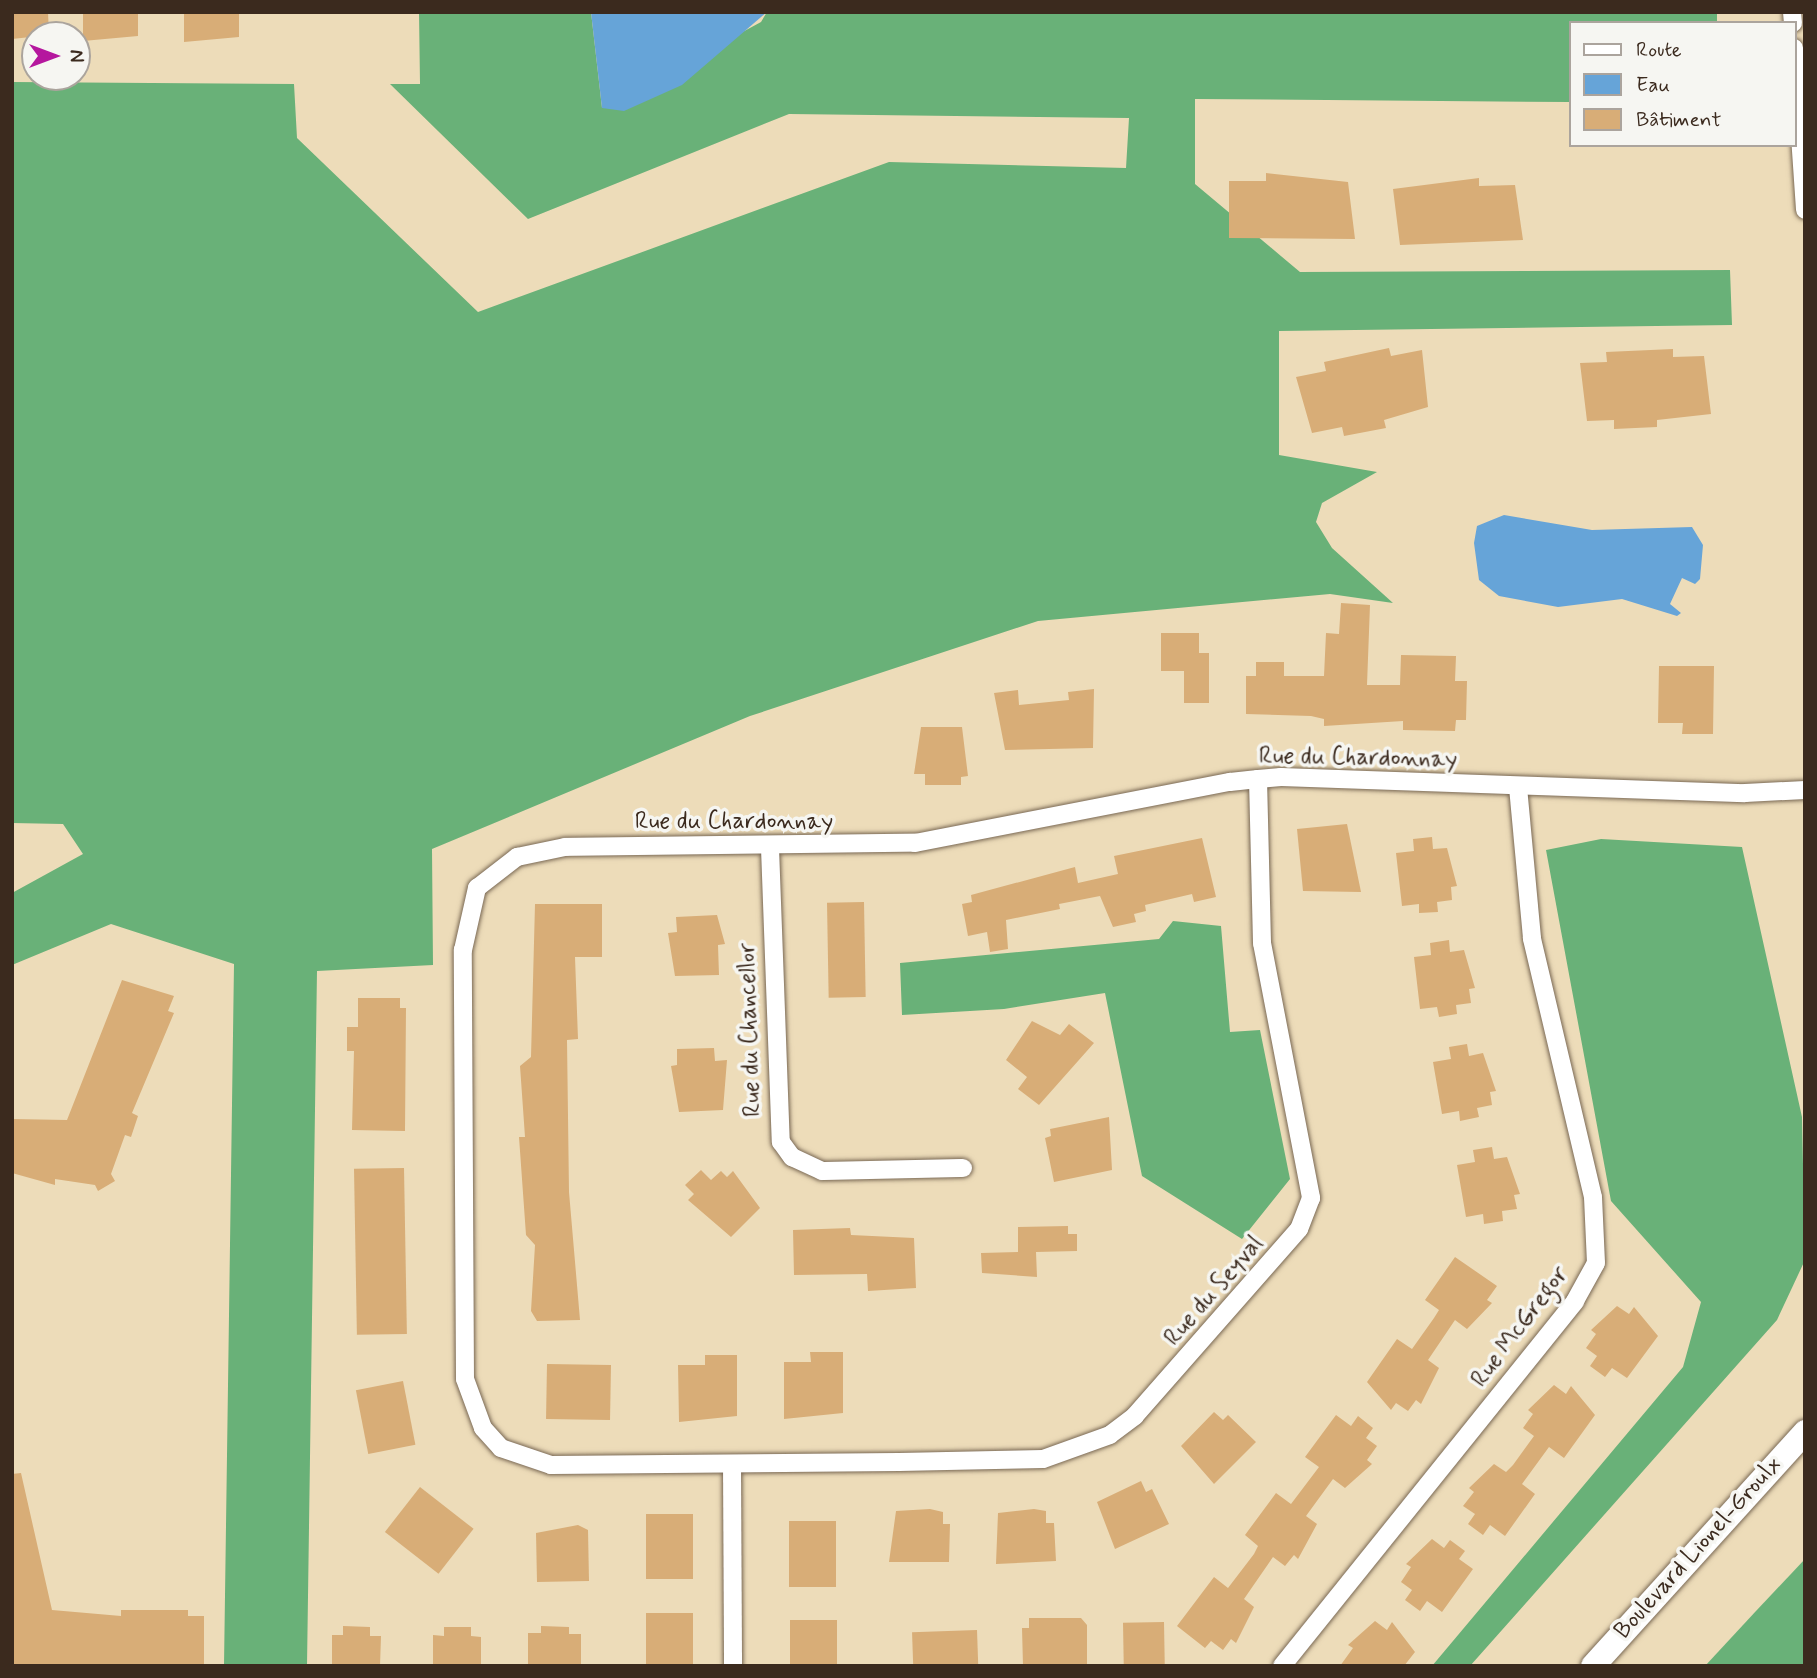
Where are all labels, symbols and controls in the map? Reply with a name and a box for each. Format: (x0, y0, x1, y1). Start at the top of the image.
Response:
north arrow (21, 21, 91, 91)
legend (1568, 21, 1796, 147)
text: Route (1636, 36, 1682, 64)
text: N (63, 50, 88, 62)
text: Eau (1636, 71, 1670, 99)
text: Bâtiment (1636, 106, 1721, 134)
street label: Rue du Chardonnay (1258, 742, 1458, 774)
street label: Rue du Chardonnay (634, 808, 834, 836)
street label: Rue du Chancellor (732, 939, 768, 1121)
street label: Rue du Seyval (1158, 1230, 1270, 1352)
street label: Rue McGregor (1465, 1261, 1575, 1393)
street label: Boulevard Lionel-Groulx (1608, 1450, 1788, 1646)

